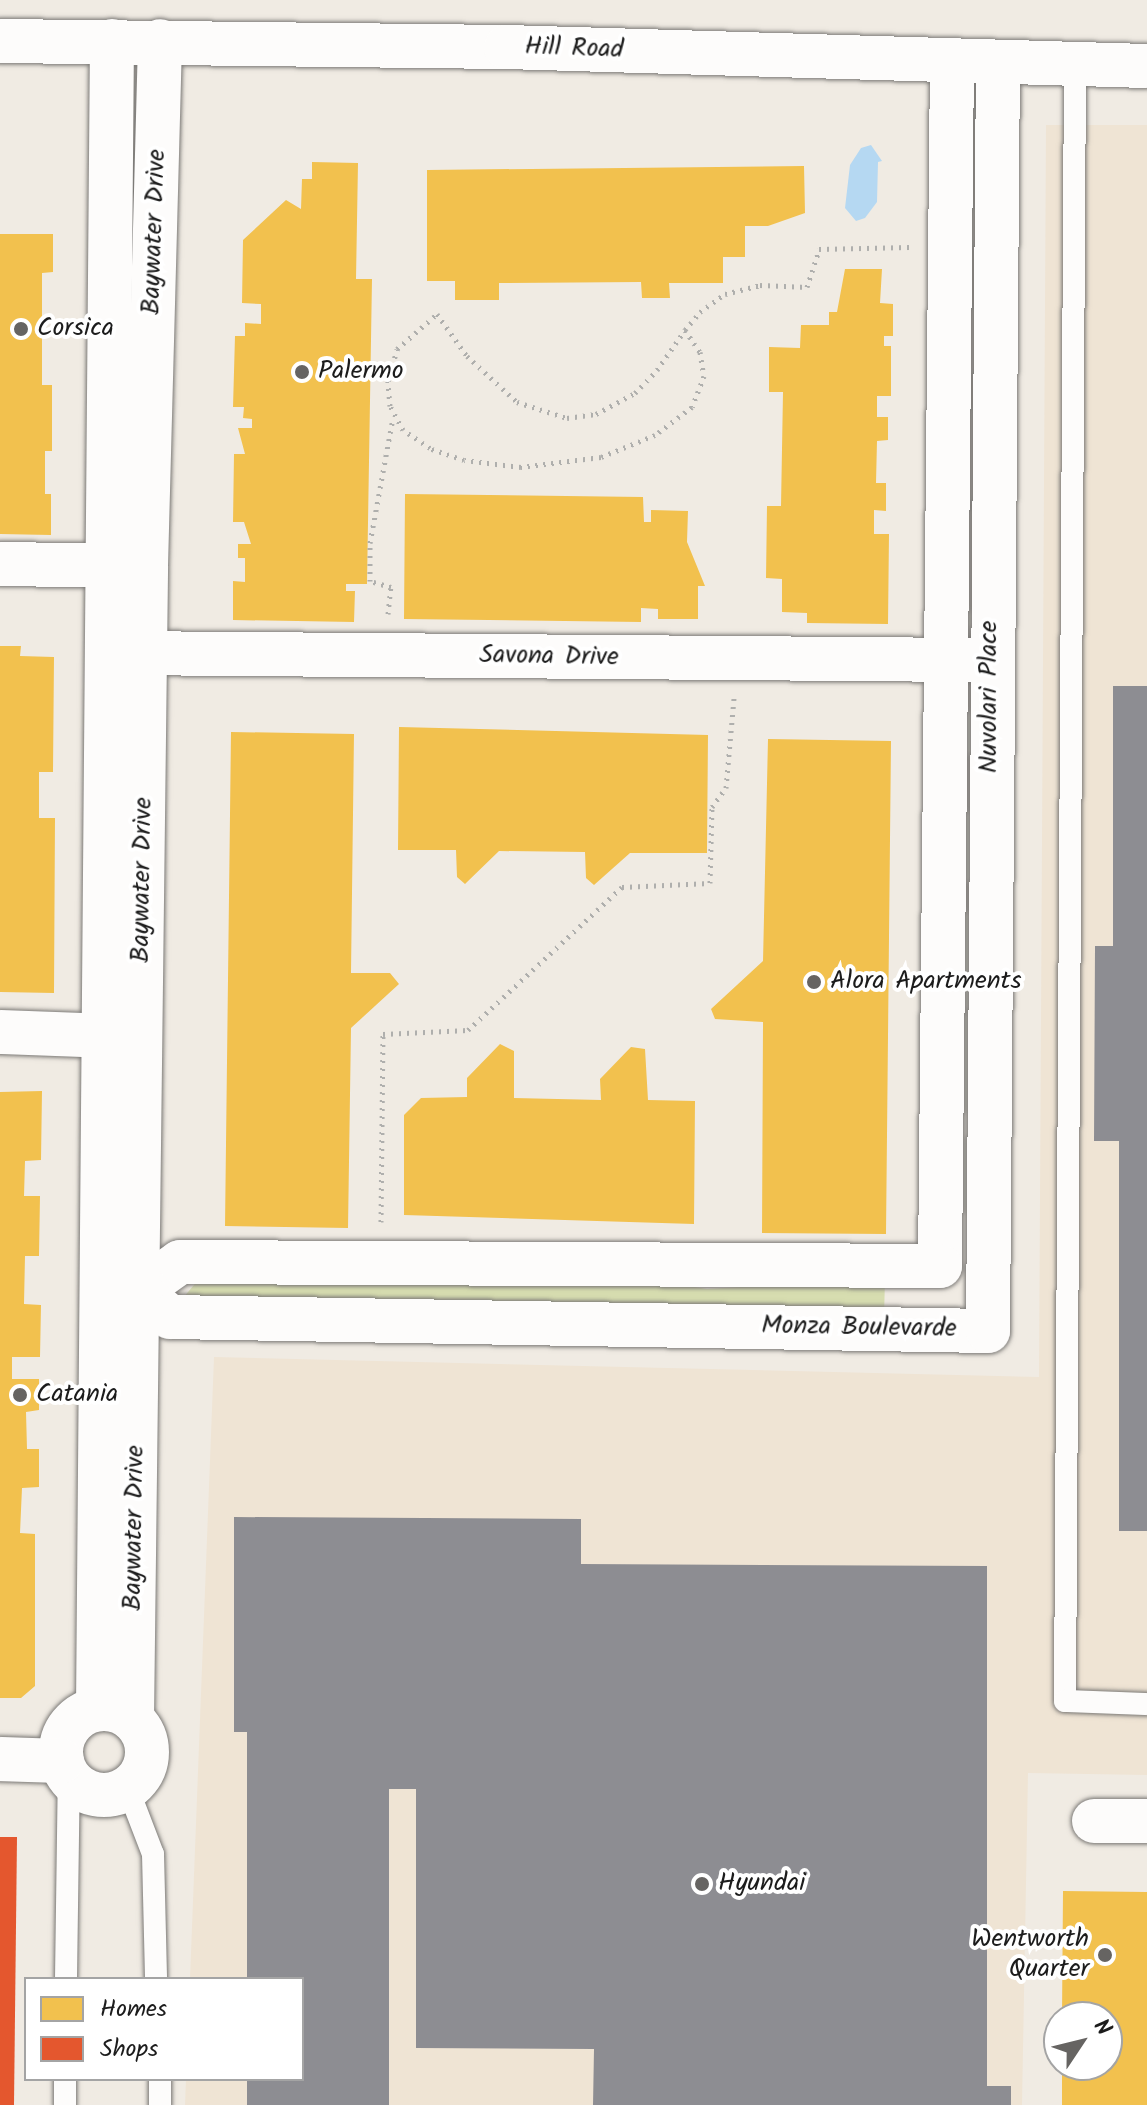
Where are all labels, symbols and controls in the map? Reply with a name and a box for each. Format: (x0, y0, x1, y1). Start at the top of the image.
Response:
street label: Hill Road (524, 32, 624, 66)
street label: Baywater Drive (137, 149, 173, 315)
place label: Corsica (37, 313, 114, 345)
marker: Corsica (12, 320, 30, 338)
place label: Palermo (318, 356, 403, 388)
marker: Palermo (293, 363, 311, 381)
street label: Nuvolari Place (974, 621, 1006, 773)
street label: Savona Drive (479, 640, 619, 674)
street label: Baywater Drive (126, 797, 160, 963)
place label: Alora Apartments (830, 966, 1022, 998)
marker: Alora Apartments (805, 973, 823, 991)
street label: Monza Boulevarde (761, 1311, 957, 1345)
place label: Catania (36, 1379, 118, 1411)
marker: Catania (11, 1386, 29, 1404)
street label: Baywater Drive (118, 1445, 152, 1611)
place label: Hyundai (718, 1868, 805, 1900)
marker: Hyundai (693, 1875, 711, 1893)
place label: Wentworth Quarter (971, 1924, 1089, 1986)
marker: Wentworth Quarter (1096, 1946, 1114, 1964)
legend (24, 1977, 304, 2081)
text: Homes (100, 1990, 167, 2029)
north arrow (1043, 2001, 1123, 2081)
text: N (1083, 2012, 1120, 2044)
text: Shops (100, 2030, 158, 2069)

